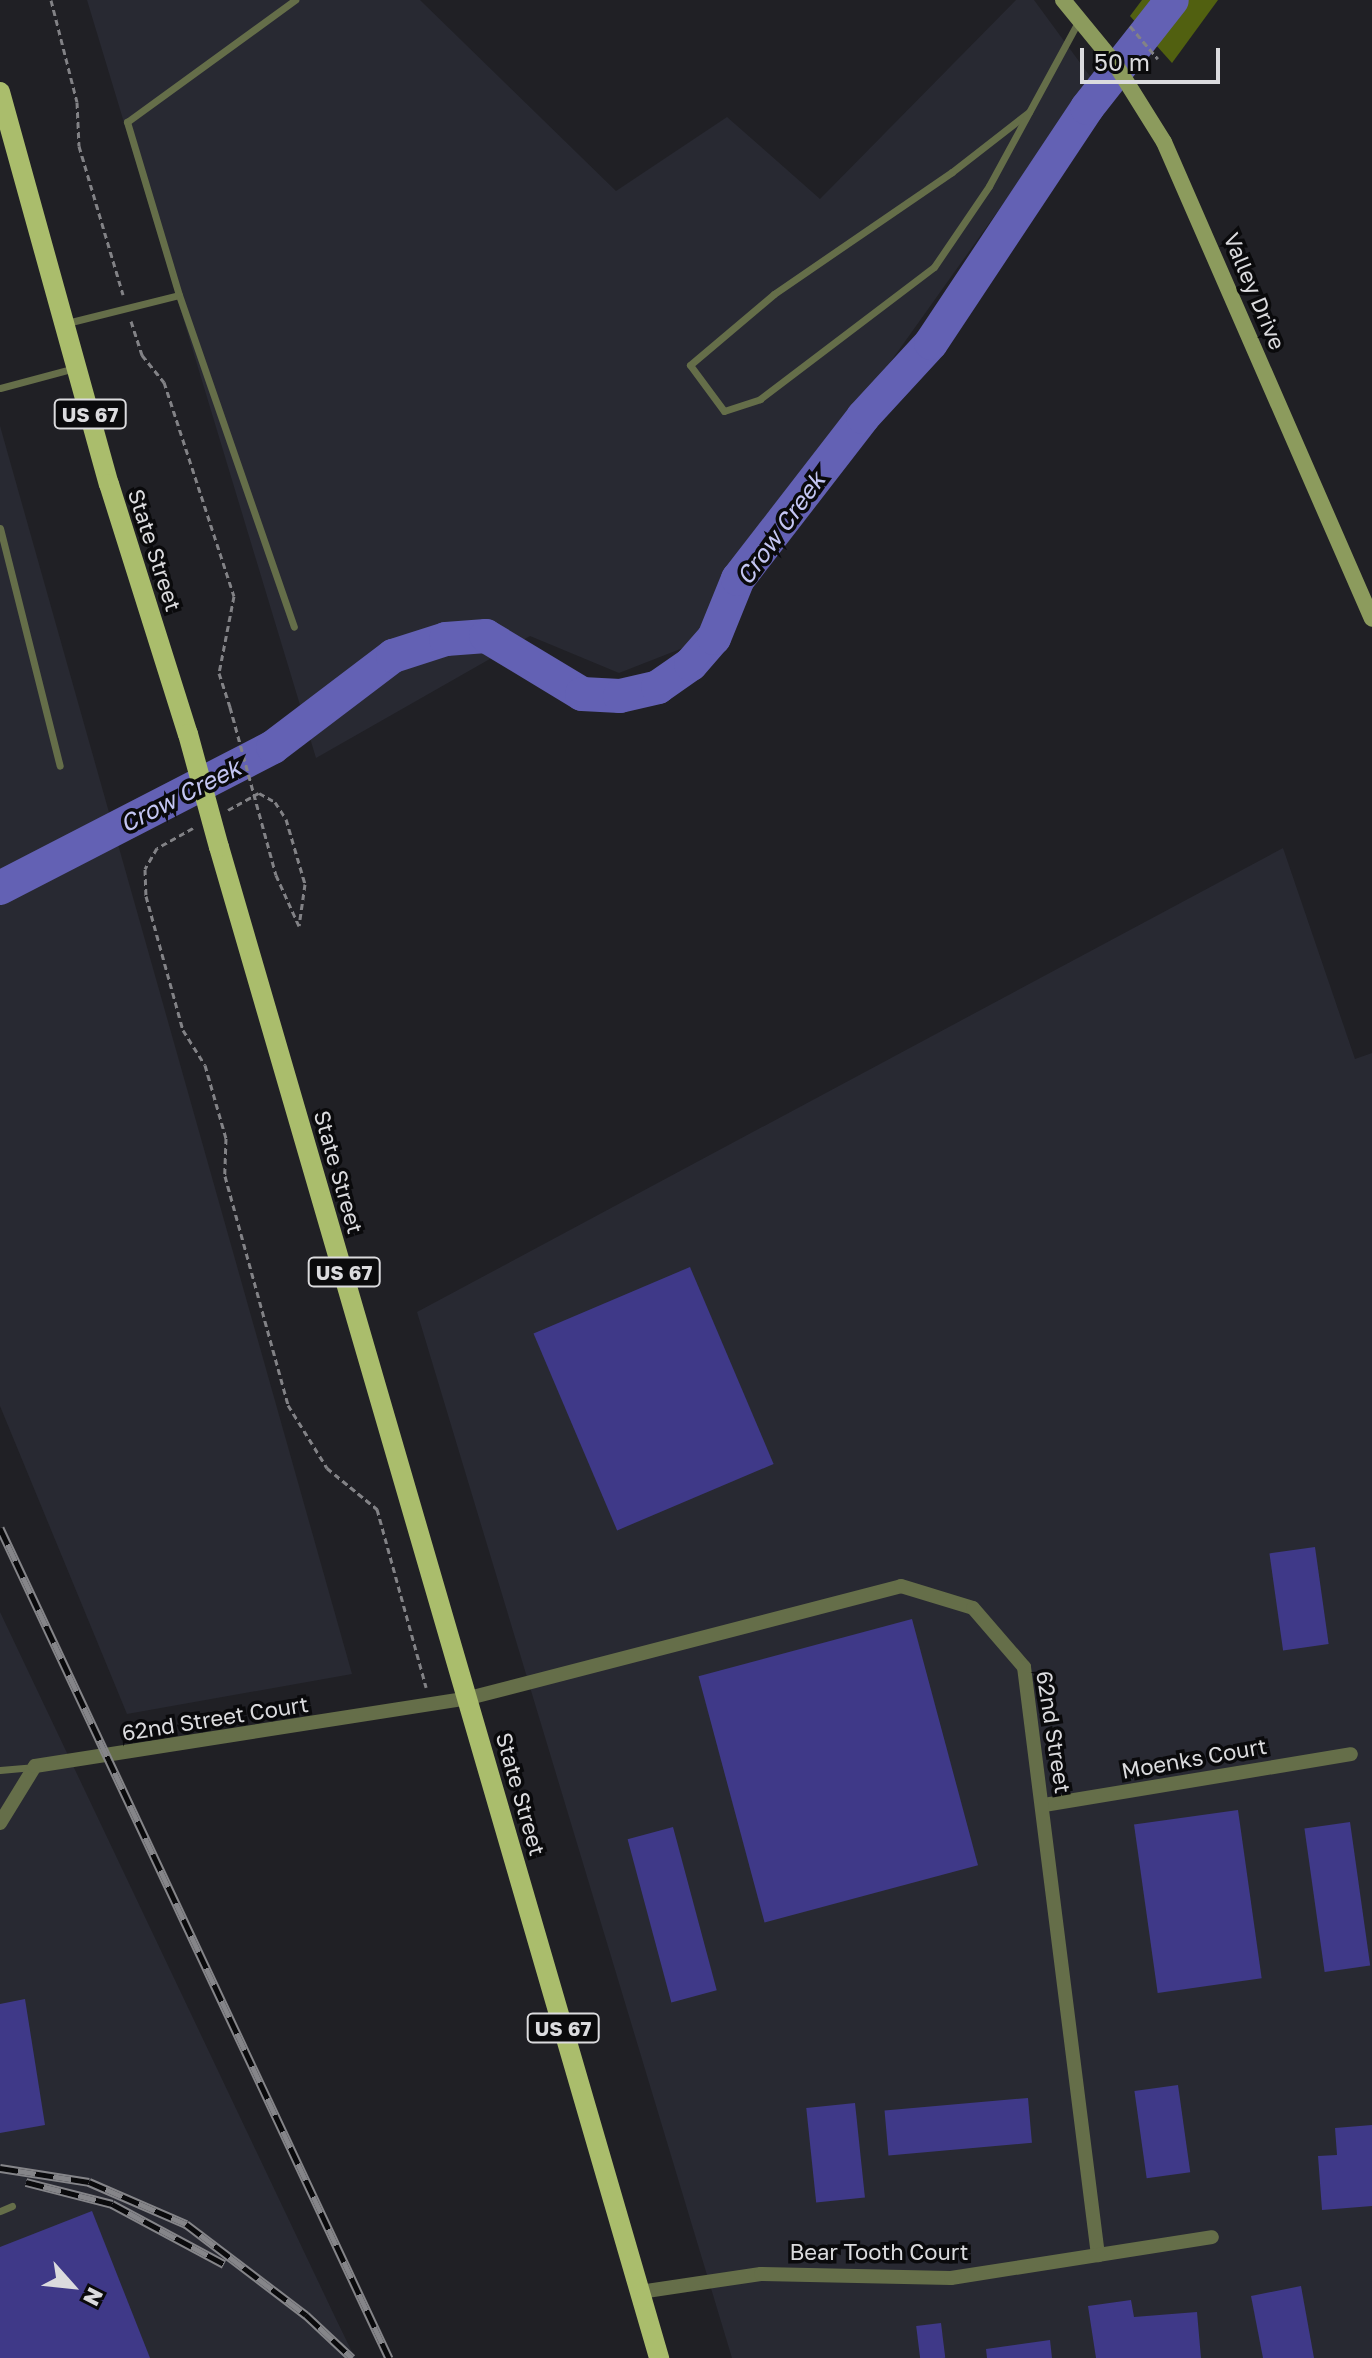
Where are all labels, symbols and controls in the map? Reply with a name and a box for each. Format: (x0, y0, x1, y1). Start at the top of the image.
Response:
scale bar (1084, 32, 1224, 82)
text: 50 m (1094, 47, 1150, 76)
street label: Valley Drive (1219, 229, 1291, 353)
road number: US 67 (52, 398, 128, 430)
water label: Crow Creek (730, 466, 830, 590)
street label: State Street (123, 486, 187, 614)
water label: Crow Creek (115, 752, 245, 838)
street label: State Street (309, 1107, 369, 1237)
road number: US 67 (306, 1256, 382, 1288)
street label: 62nd Street (1031, 1669, 1077, 1795)
street label: 62nd Street Court (120, 1690, 310, 1746)
street label: State Street (491, 1729, 551, 1859)
street label: Moenks Court (1119, 1732, 1269, 1784)
road number: US 67 (525, 2012, 601, 2044)
street label: Bear Tooth Court (789, 2239, 969, 2265)
north arrow (32, 2246, 112, 2326)
text: N (78, 2284, 110, 2311)

